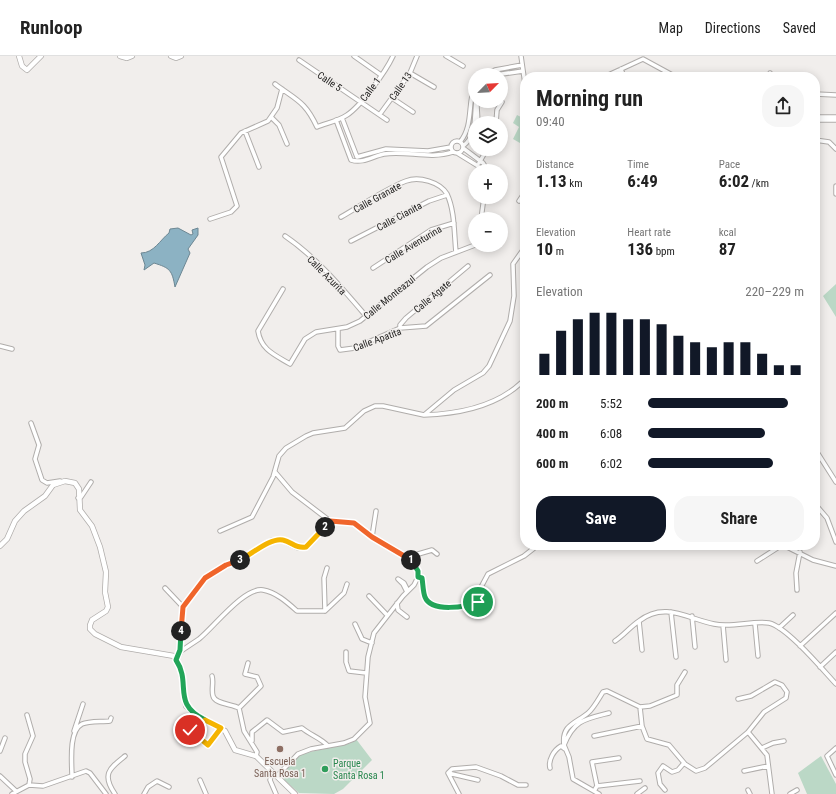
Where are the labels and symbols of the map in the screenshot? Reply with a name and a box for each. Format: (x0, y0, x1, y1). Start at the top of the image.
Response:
north arrow (468, 68, 508, 108)
street label: Calle 5 (315, 69, 344, 94)
street label: Calle 13 (387, 70, 414, 103)
street label: Calle 1 (358, 75, 383, 103)
street label: Calle Granate (351, 180, 403, 215)
street label: Calle Cianita (375, 200, 424, 233)
street label: Calle Aventurina (383, 223, 444, 266)
street label: Calle Azurita (305, 254, 348, 297)
street label: Calle Monteazul (361, 273, 417, 322)
street label: Calle Agate (411, 277, 453, 315)
street label: Calle Apatita (352, 326, 403, 353)
pin: 2 (315, 517, 335, 537)
pin: 3 (230, 550, 250, 570)
pin: 1 (401, 550, 421, 570)
pin (461, 585, 495, 619)
pin: 4 (171, 621, 191, 641)
pin (173, 713, 207, 747)
marker: Escuela Santa Rosa 1 (275, 744, 285, 754)
place label: Escuela Santa Rosa 1 (254, 756, 306, 779)
place label: Parque Santa Rosa 1 (333, 758, 385, 781)
marker: Parque Santa Rosa 1 (320, 764, 330, 774)

